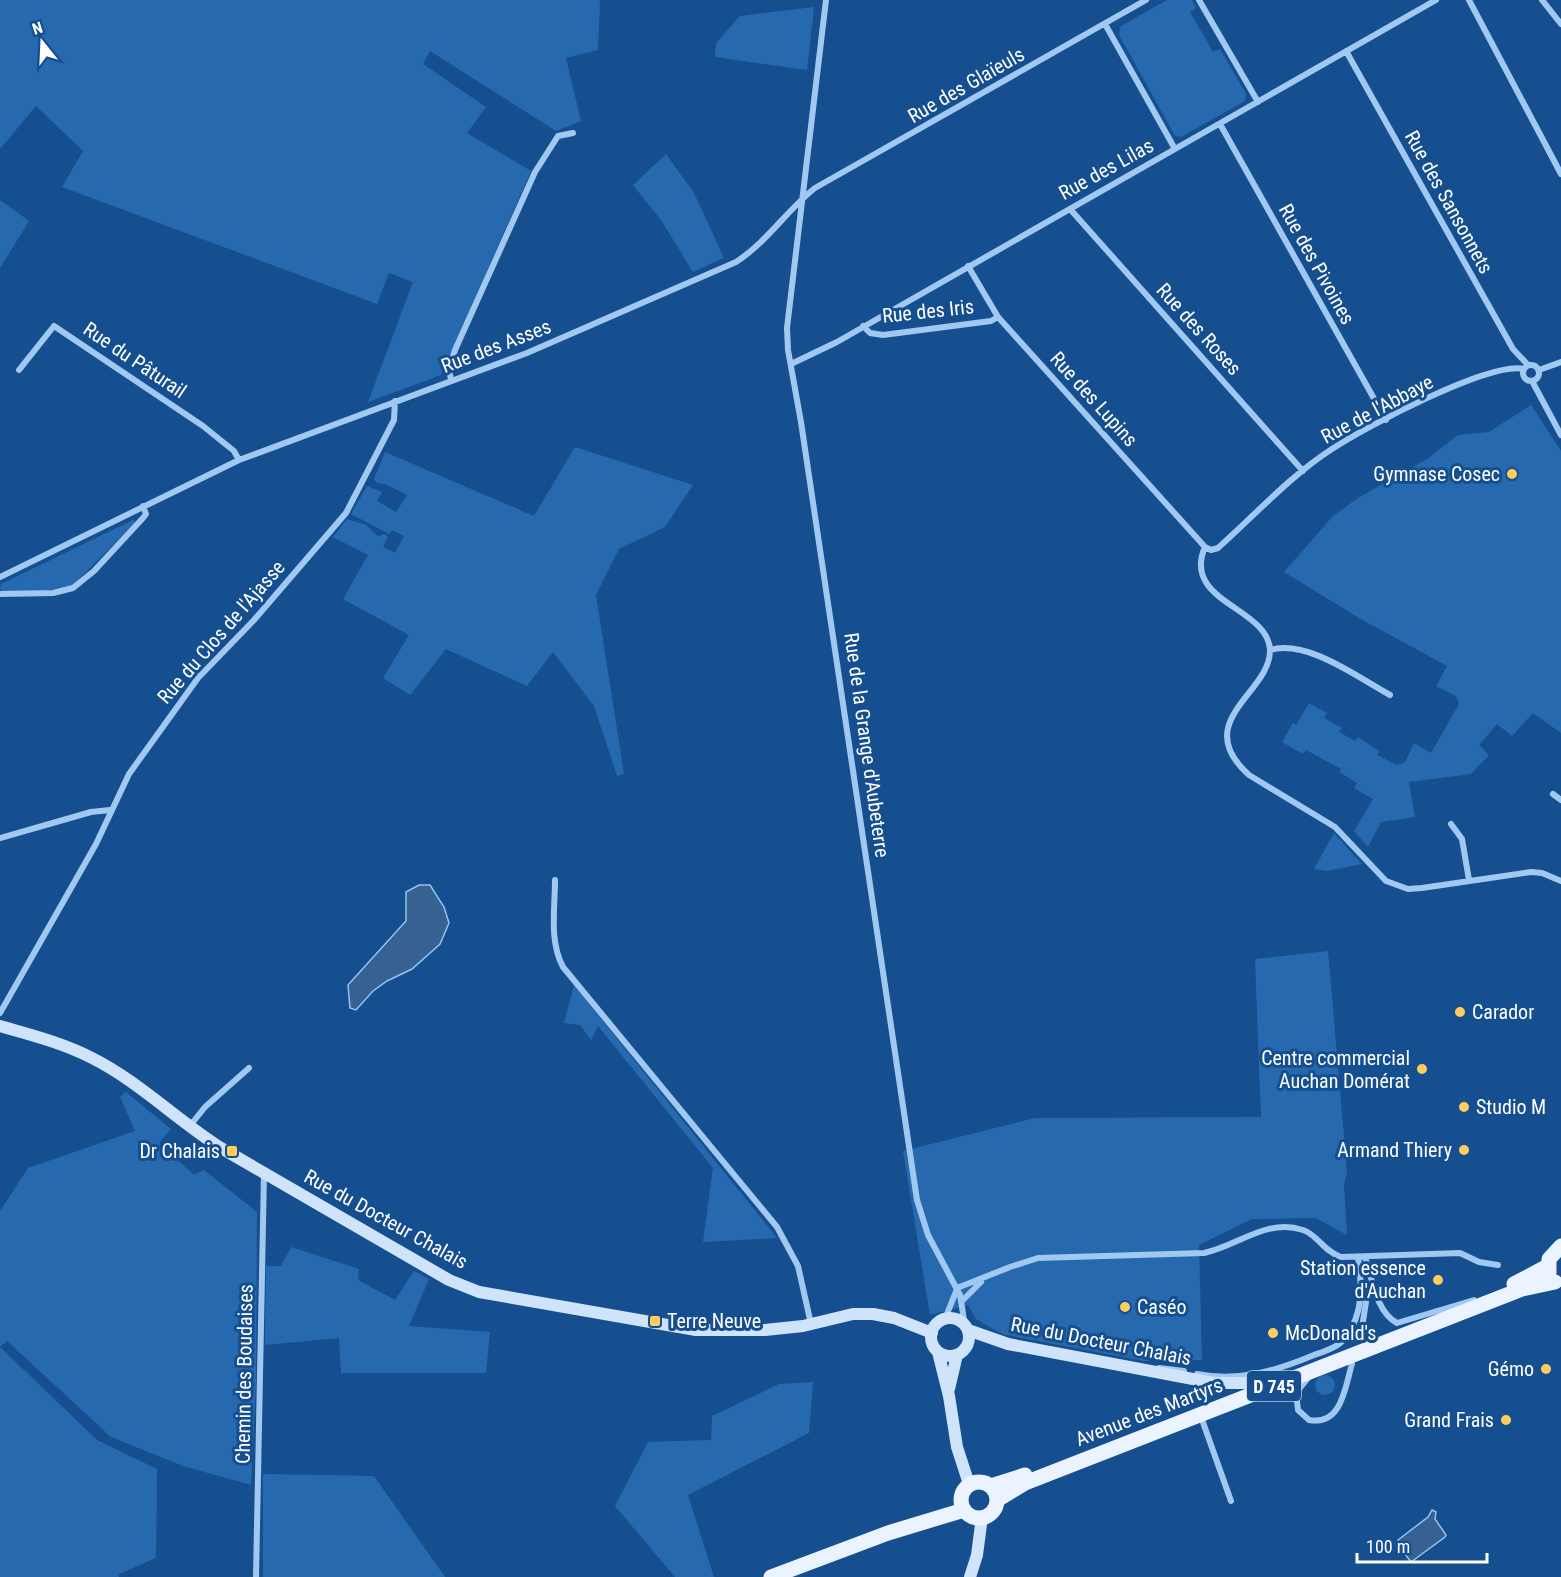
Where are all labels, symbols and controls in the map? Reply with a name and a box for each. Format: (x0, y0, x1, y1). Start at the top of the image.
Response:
north arrow (12, 12, 72, 72)
text: N (30, 18, 45, 39)
street label: Rue des Glaïeuls (903, 42, 1029, 128)
street label: Rue des Sansonnets (1400, 126, 1498, 278)
street label: Rue des Lilas (1054, 133, 1158, 205)
street label: Rue des Pivoines (1274, 200, 1360, 328)
street label: Rue des Roses (1151, 278, 1247, 380)
street label: Rue des Iris (881, 294, 975, 328)
street label: Rue des Asses (438, 314, 554, 378)
street label: Rue du Pâturail (79, 317, 191, 403)
street label: Rue des Lupins (1045, 347, 1143, 451)
street label: Rue de l'Abbaye (1317, 369, 1437, 449)
place label: Gymnase Cosec (1373, 462, 1500, 486)
marker: Gymnase Cosec (1505, 467, 1519, 481)
street label: Rue du Clos de l'Ajasse (152, 555, 290, 709)
street label: Rue de la Grange d'Aubeterre (839, 631, 895, 859)
place label: Carador (1472, 1000, 1534, 1024)
marker: Carador (1453, 1005, 1467, 1019)
place label: Centre commercial Auchan Domérat (1261, 1046, 1410, 1093)
marker: Centre commercial Auchan Domérat (1415, 1062, 1429, 1076)
place label: Studio M (1476, 1095, 1546, 1119)
marker: Studio M (1457, 1100, 1471, 1114)
place label: Armand Thiery (1337, 1138, 1452, 1162)
place label: Dr Chalais (139, 1139, 220, 1163)
marker: Armand Thiery (1457, 1143, 1471, 1157)
marker: Dr Chalais (225, 1144, 239, 1158)
street label: Rue du Docteur Chalais (300, 1164, 472, 1274)
place label: Station essence d'Auchan (1300, 1256, 1426, 1303)
marker: Station essence d'Auchan (1431, 1273, 1445, 1287)
street label: Chemin des Boudaises (230, 1284, 258, 1464)
place label: Caséo (1137, 1295, 1186, 1319)
marker: Caséo (1118, 1300, 1132, 1314)
place label: Terre Neuve (667, 1309, 761, 1333)
street label: Rue du Docteur Chalais (1009, 1312, 1193, 1370)
marker: Terre Neuve (648, 1314, 662, 1328)
place label: McDonald's (1285, 1321, 1376, 1345)
marker: McDonald's (1266, 1326, 1280, 1340)
place label: Gémo (1488, 1357, 1534, 1381)
marker: Gémo (1539, 1362, 1553, 1376)
road number: D 745 (1247, 1371, 1301, 1401)
street label: Avenue des Martyrs (1072, 1373, 1226, 1451)
place label: Grand Frais (1404, 1408, 1494, 1432)
marker: Grand Frais (1499, 1413, 1513, 1427)
scale bar (1357, 1526, 1488, 1564)
text: 100 m (1366, 1536, 1410, 1557)

